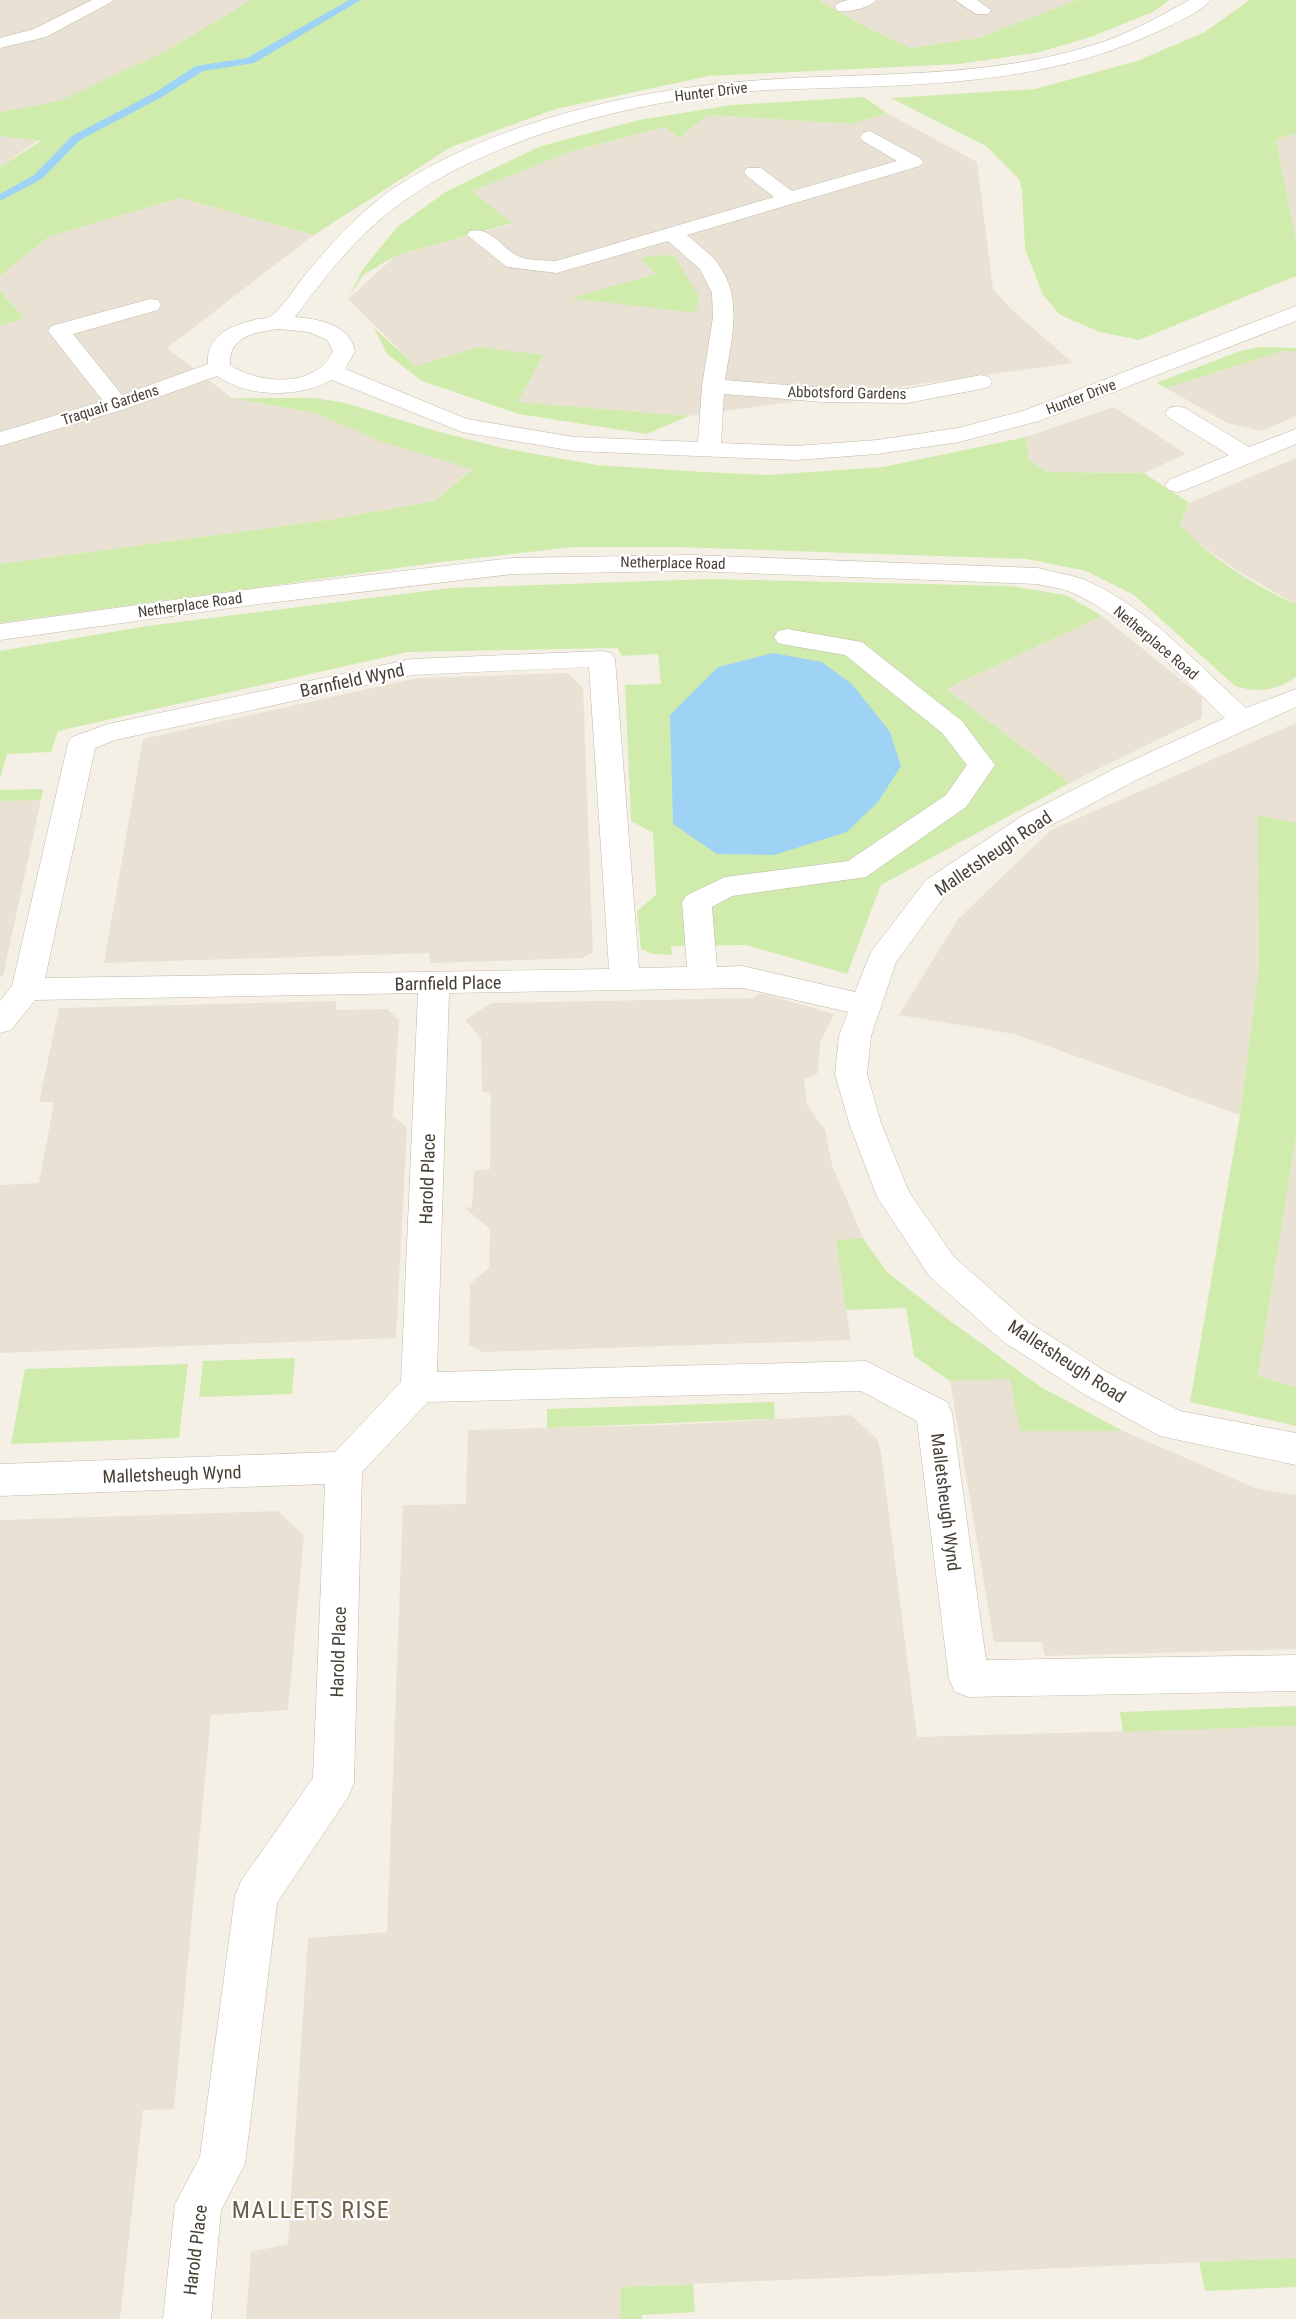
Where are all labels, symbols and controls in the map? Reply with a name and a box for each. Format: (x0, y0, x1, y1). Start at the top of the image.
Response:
street label: Hunter Drive (674, 79, 748, 105)
street label: Hunter Drive (1044, 375, 1118, 419)
street label: Traquair Gardens (59, 381, 161, 429)
street label: Abbotsford Gardens (787, 383, 907, 403)
street label: Netherplace Road (620, 553, 726, 573)
street label: Netherplace Road (137, 589, 243, 621)
street label: Netherplace Road (1110, 602, 1202, 684)
street label: Barnfield Wynd (298, 659, 406, 701)
street label: Malletsheugh Road (931, 806, 1055, 900)
street label: Barnfield Place (395, 972, 501, 994)
street label: Harold Place (415, 1133, 439, 1225)
street label: Malletsheugh Road (1004, 1315, 1130, 1407)
street label: Malletsheugh Wynd (927, 1432, 965, 1572)
street label: Malletsheugh Wynd (102, 1461, 242, 1487)
street label: Harold Place (326, 1606, 350, 1698)
district label: MALLETS RISE (232, 2196, 390, 2224)
street label: Harold Place (179, 2204, 211, 2296)

